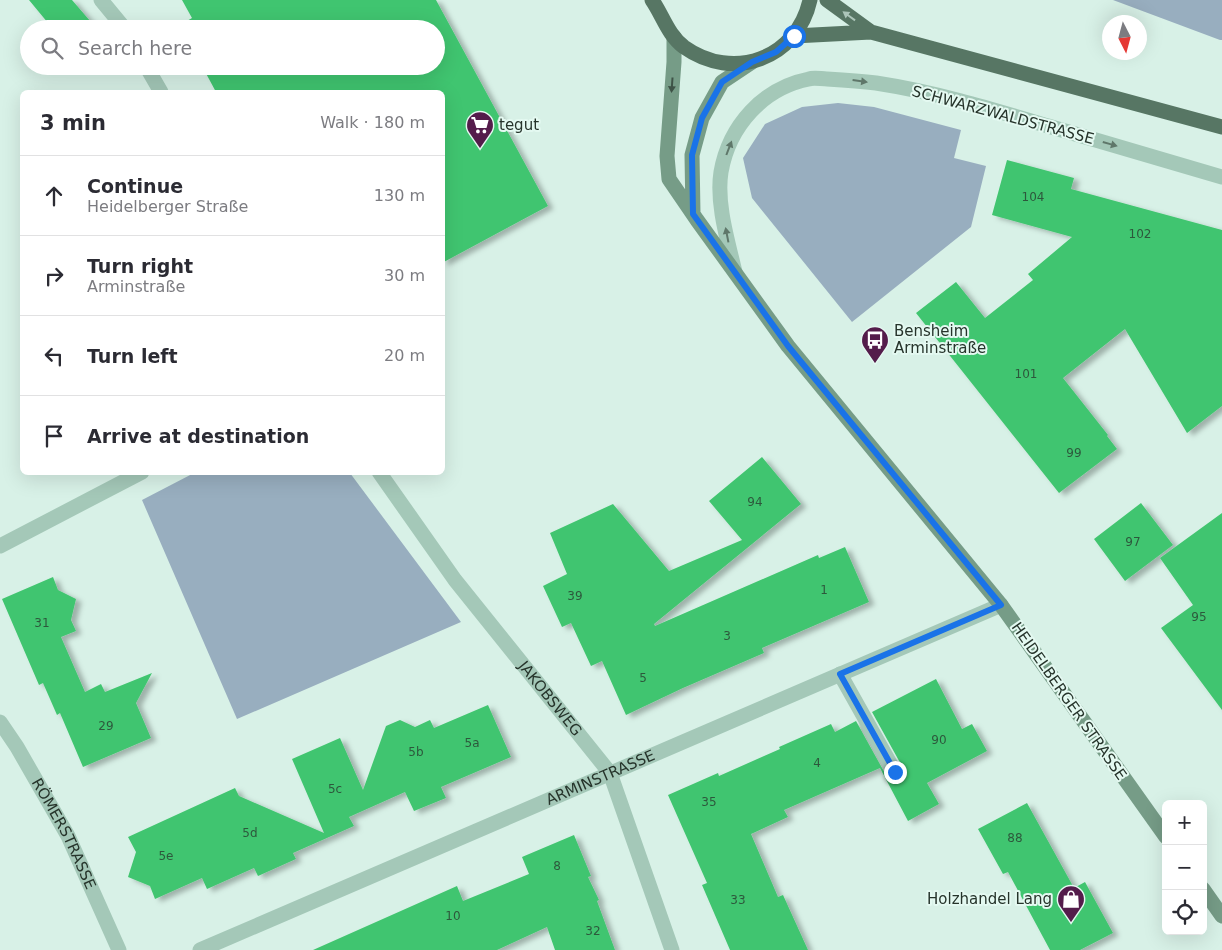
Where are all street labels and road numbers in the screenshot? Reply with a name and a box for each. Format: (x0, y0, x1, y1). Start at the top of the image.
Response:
street label: SCHWARZWALDSTRASSE (910, 82, 1096, 148)
street label: HEIDELBERGER STRASSE (1008, 619, 1130, 783)
street label: JAKOBSWEG (514, 657, 586, 739)
street label: ARMINSTRASSE (543, 746, 658, 809)
street label: RÖMERSTRASSE (28, 775, 100, 892)

